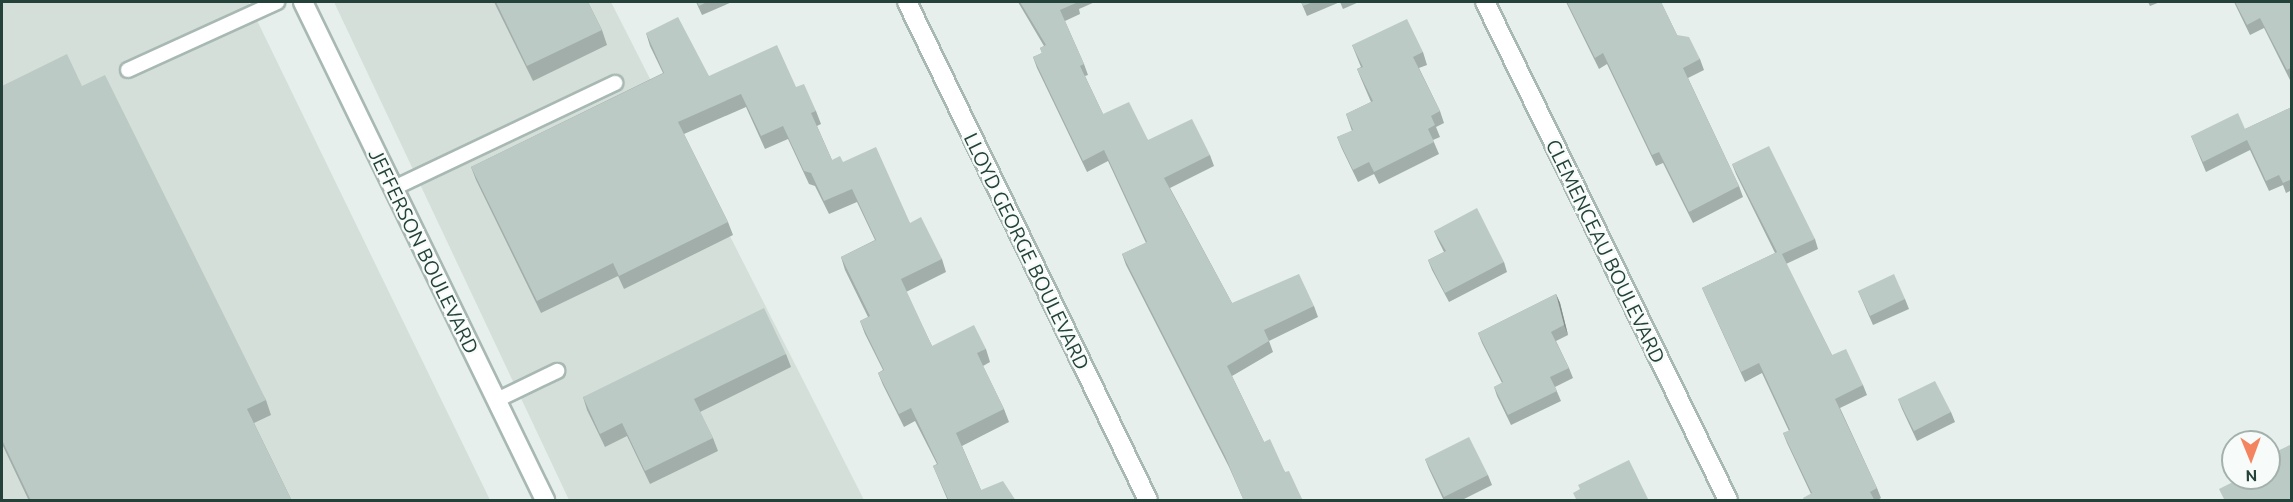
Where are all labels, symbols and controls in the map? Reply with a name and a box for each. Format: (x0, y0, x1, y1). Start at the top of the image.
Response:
street label: LLOYD GEORGE BOULEVARD (959, 129, 1095, 373)
street label: CLEMENCEAU BOULEVARD (1541, 135, 1671, 367)
street label: JEFFERSON BOULEVARD (364, 145, 484, 357)
north arrow (2221, 430, 2281, 490)
text: N (2245, 467, 2257, 485)

